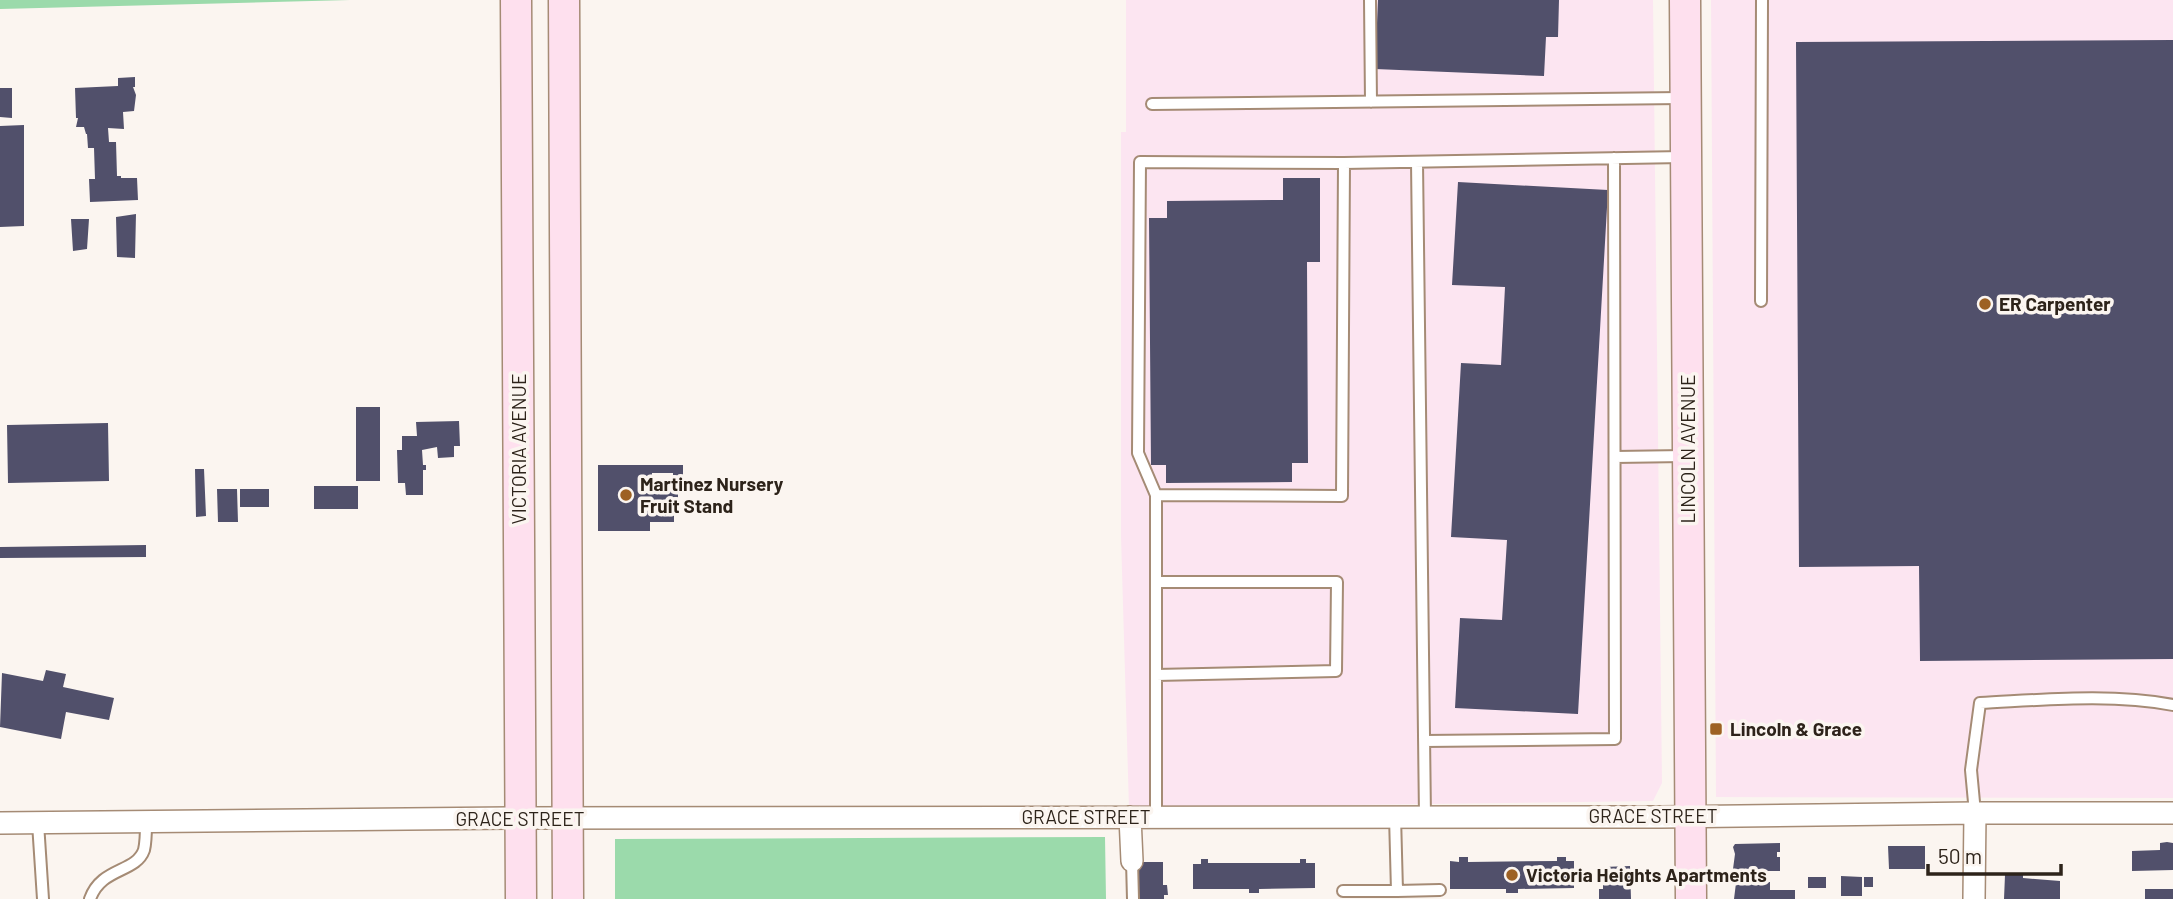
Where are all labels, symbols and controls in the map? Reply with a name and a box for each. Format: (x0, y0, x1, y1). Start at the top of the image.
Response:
place label: ER Carpenter (1999, 292, 2111, 315)
marker: ER Carpenter (1977, 296, 1993, 312)
street label: VICTORIA AVENUE (507, 374, 530, 524)
street label: LINCOLN AVENUE (1676, 374, 1699, 524)
place label: Martinez Nursery Fruit Stand (640, 472, 784, 517)
marker: Martinez Nursery Fruit Stand (618, 487, 634, 503)
place label: Lincoln & Grace (1730, 717, 1862, 740)
marker: Lincoln & Grace (1708, 721, 1724, 737)
street label: GRACE STREET (1588, 804, 1718, 827)
street label: GRACE STREET (1021, 805, 1151, 828)
street label: GRACE STREET (455, 807, 585, 830)
scale bar (1928, 832, 2061, 876)
text: 50 m (1938, 843, 1982, 868)
place label: Victoria Heights Apartments (1526, 863, 1767, 886)
marker: Victoria Heights Apartments (1504, 867, 1520, 883)

